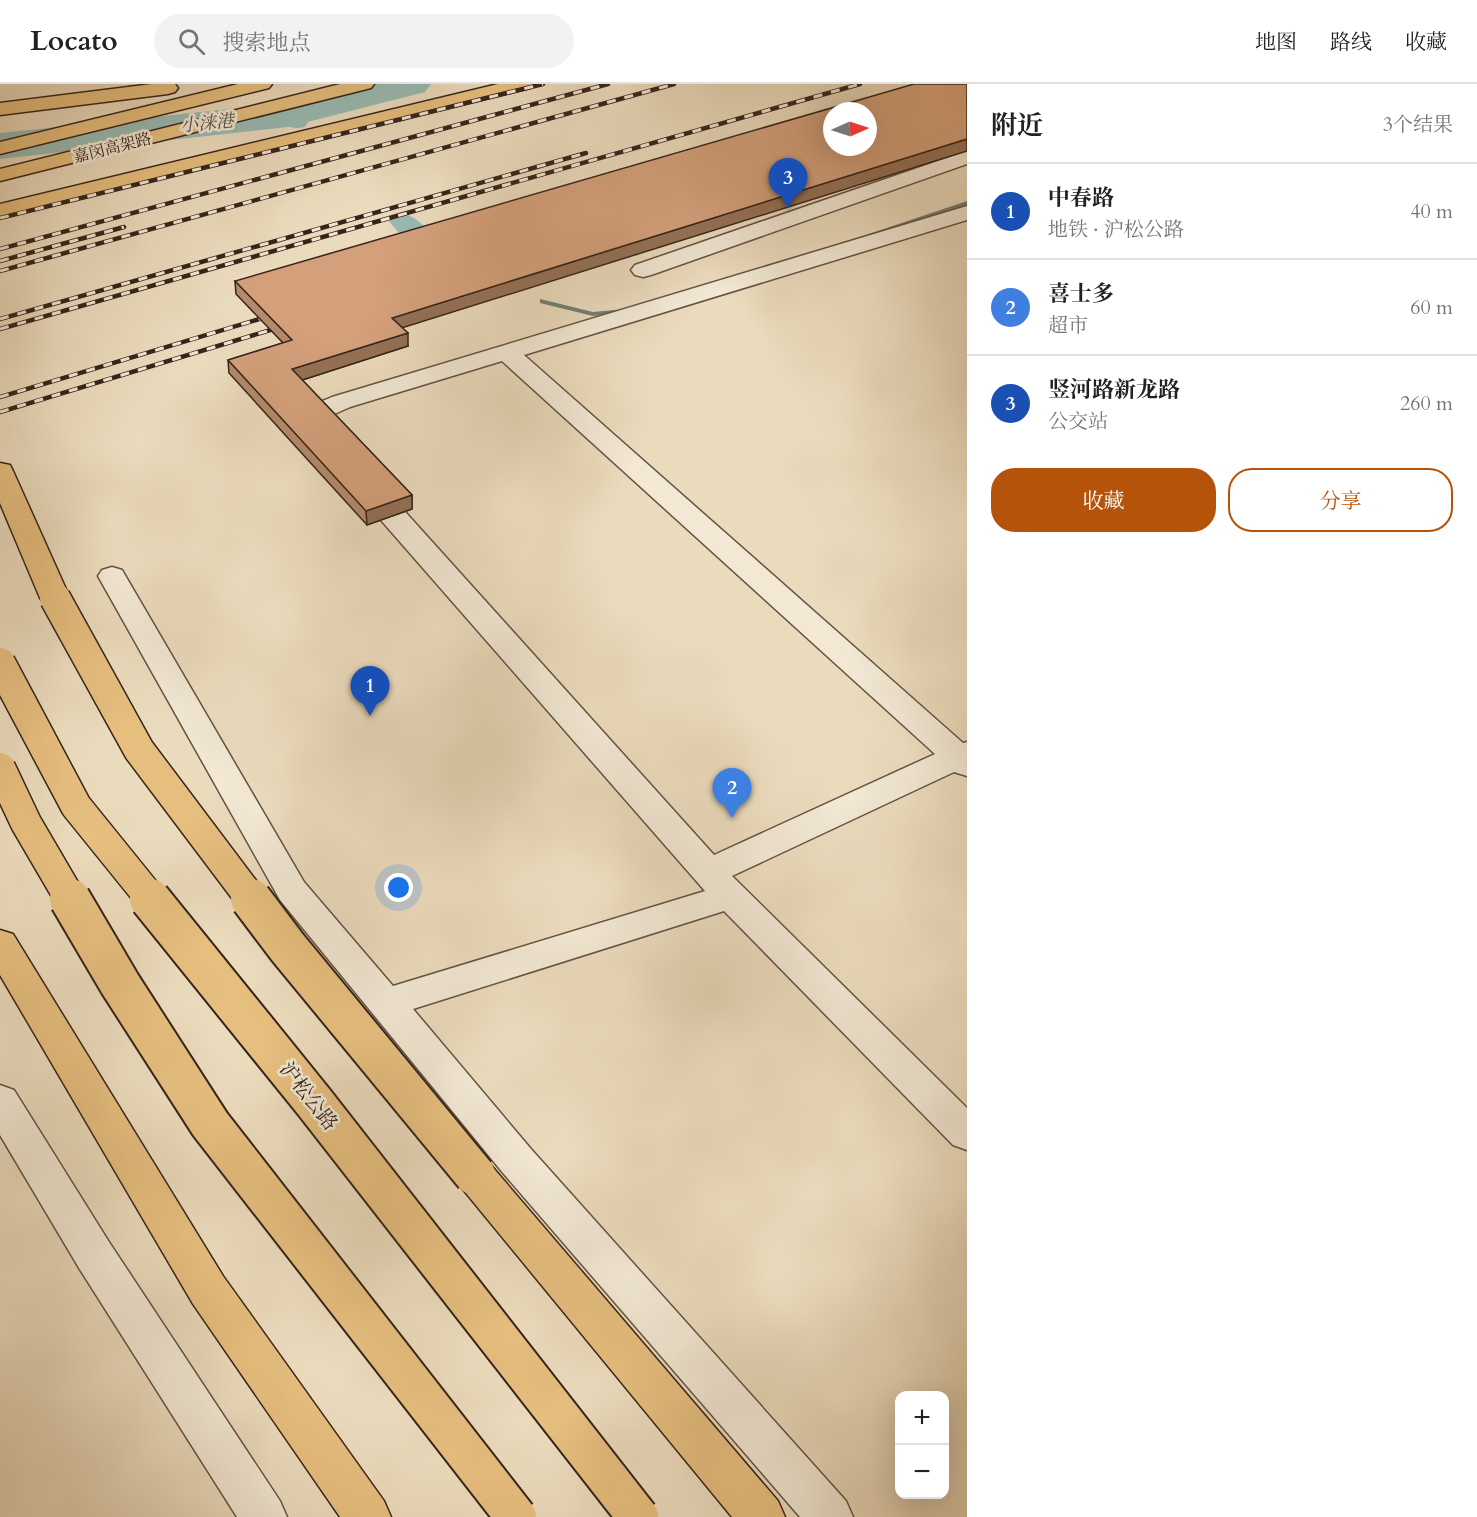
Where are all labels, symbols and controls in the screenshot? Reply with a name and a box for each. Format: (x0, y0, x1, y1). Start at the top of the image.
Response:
search box (154, 14, 574, 68)
text: Locato (30, 22, 118, 60)
icon: search (175, 25, 208, 58)
text: 搜索地点 (223, 28, 311, 58)
text: 地图 (1255, 28, 1297, 57)
text: 路线 (1330, 28, 1372, 57)
text: 收藏 (1405, 28, 1447, 57)
north arrow (823, 102, 877, 156)
water label: 小涞港 (179, 108, 237, 139)
text: 附近 (991, 108, 1043, 143)
text: 3个结果 (1383, 111, 1453, 138)
street label: 嘉闵高架路 (71, 128, 154, 168)
pin: 3 (768, 158, 808, 208)
text: 中春路 (1048, 183, 1114, 213)
text: 1 (1005, 198, 1016, 225)
text: 40 m (1410, 198, 1453, 225)
text: 地铁 · 沪松公路 (1048, 216, 1184, 243)
text: 喜士多 (1048, 279, 1114, 309)
text: 2 (1005, 294, 1016, 321)
text: 60 m (1410, 294, 1453, 321)
text: 超市 (1048, 312, 1088, 339)
text: 竖河路新龙路 (1048, 375, 1180, 405)
text: 3 (1005, 390, 1016, 417)
text: 260 m (1400, 390, 1453, 417)
text: 公交站 (1048, 408, 1108, 435)
button: 收藏 (991, 468, 1216, 532)
button: 分享 (1228, 468, 1453, 532)
pin: 1 (350, 666, 389, 716)
pin: 2 (712, 768, 752, 818)
your location (384, 873, 413, 902)
street label: 沪松公路 (273, 1056, 344, 1136)
map controls (895, 1391, 949, 1499)
button: + (895, 1391, 949, 1445)
button: − (895, 1445, 949, 1499)

